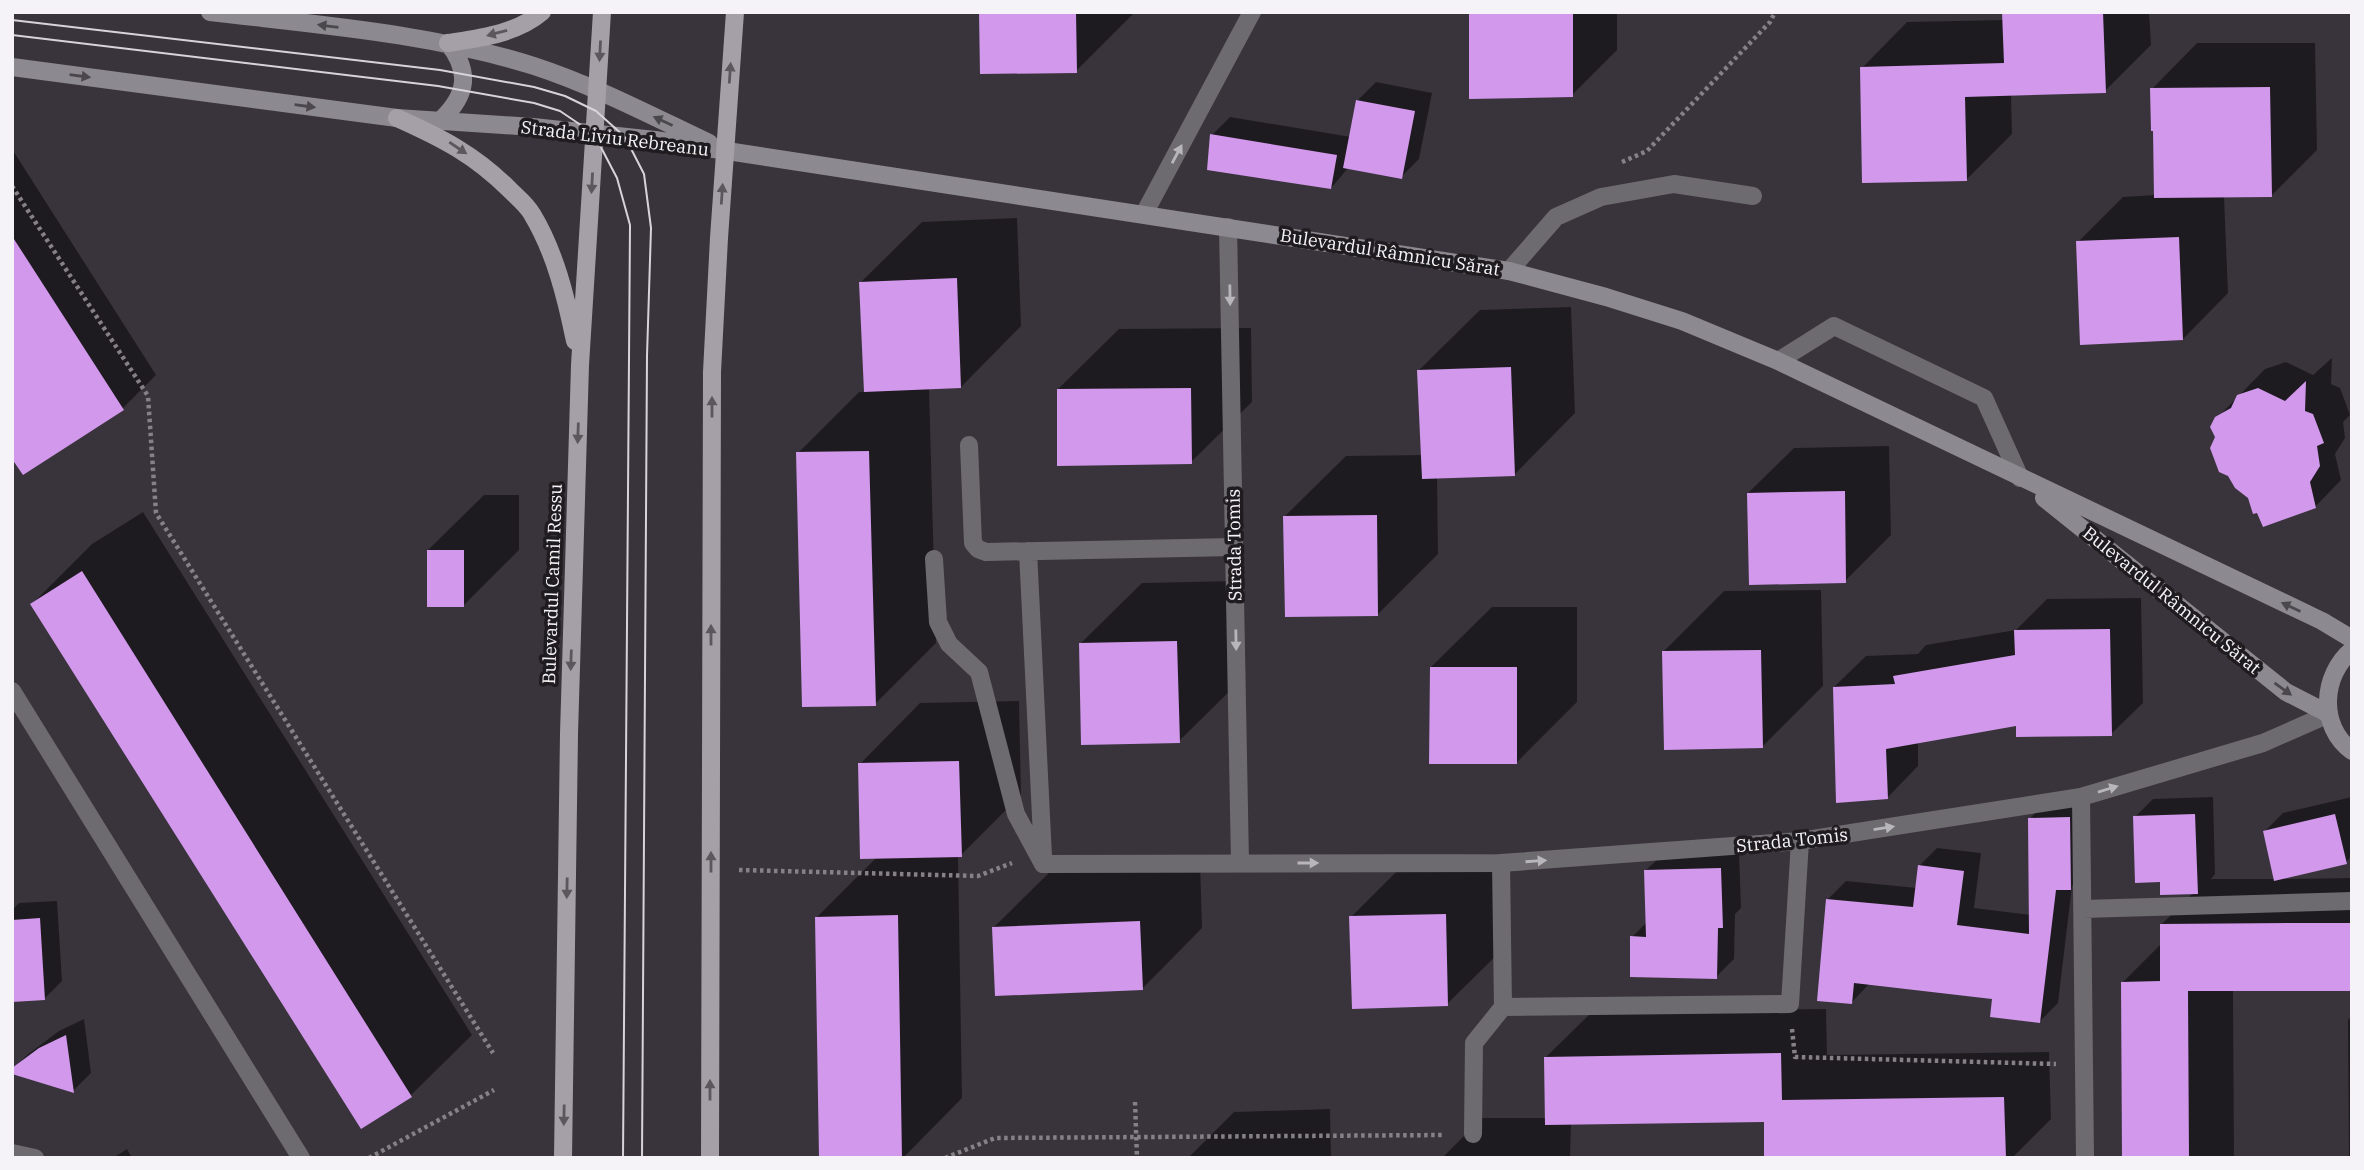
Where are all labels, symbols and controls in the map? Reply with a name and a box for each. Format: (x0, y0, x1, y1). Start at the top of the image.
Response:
one-way arrow (317, 21, 339, 32)
one-way arrow (486, 29, 507, 39)
one-way arrow (594, 41, 605, 63)
one-way arrow (725, 62, 736, 84)
one-way arrow (69, 70, 91, 81)
one-way arrow (295, 100, 317, 111)
street label: Strada Liviu Rebreanu (520, 115, 710, 161)
one-way arrow (653, 116, 673, 127)
one-way arrow (448, 142, 468, 155)
one-way arrow (1170, 144, 1182, 164)
one-way arrow (586, 172, 597, 194)
one-way arrow (716, 183, 727, 205)
street label: Bulevardul Râmnicu Sărat (1278, 223, 1502, 281)
one-way arrow (1224, 284, 1235, 306)
one-way arrow (706, 396, 718, 418)
one-way arrow (572, 422, 583, 444)
street label: Bulevardul Camil Ressu (537, 483, 567, 685)
street label: Strada Tomis (1222, 489, 1246, 601)
street label: Bulevardul Râmnicu Sărat (2078, 521, 2266, 679)
one-way arrow (2281, 601, 2301, 613)
one-way arrow (705, 623, 717, 645)
one-way arrow (1230, 629, 1242, 651)
one-way arrow (565, 649, 577, 671)
one-way arrow (2274, 682, 2292, 696)
one-way arrow (2098, 784, 2119, 794)
one-way arrow (1873, 822, 1895, 833)
street label: Strada Tomis (1735, 823, 1849, 857)
one-way arrow (705, 851, 717, 873)
one-way arrow (1525, 855, 1547, 866)
one-way arrow (1298, 857, 1320, 869)
one-way arrow (561, 877, 573, 899)
one-way arrow (704, 1078, 716, 1100)
one-way arrow (558, 1104, 570, 1126)

